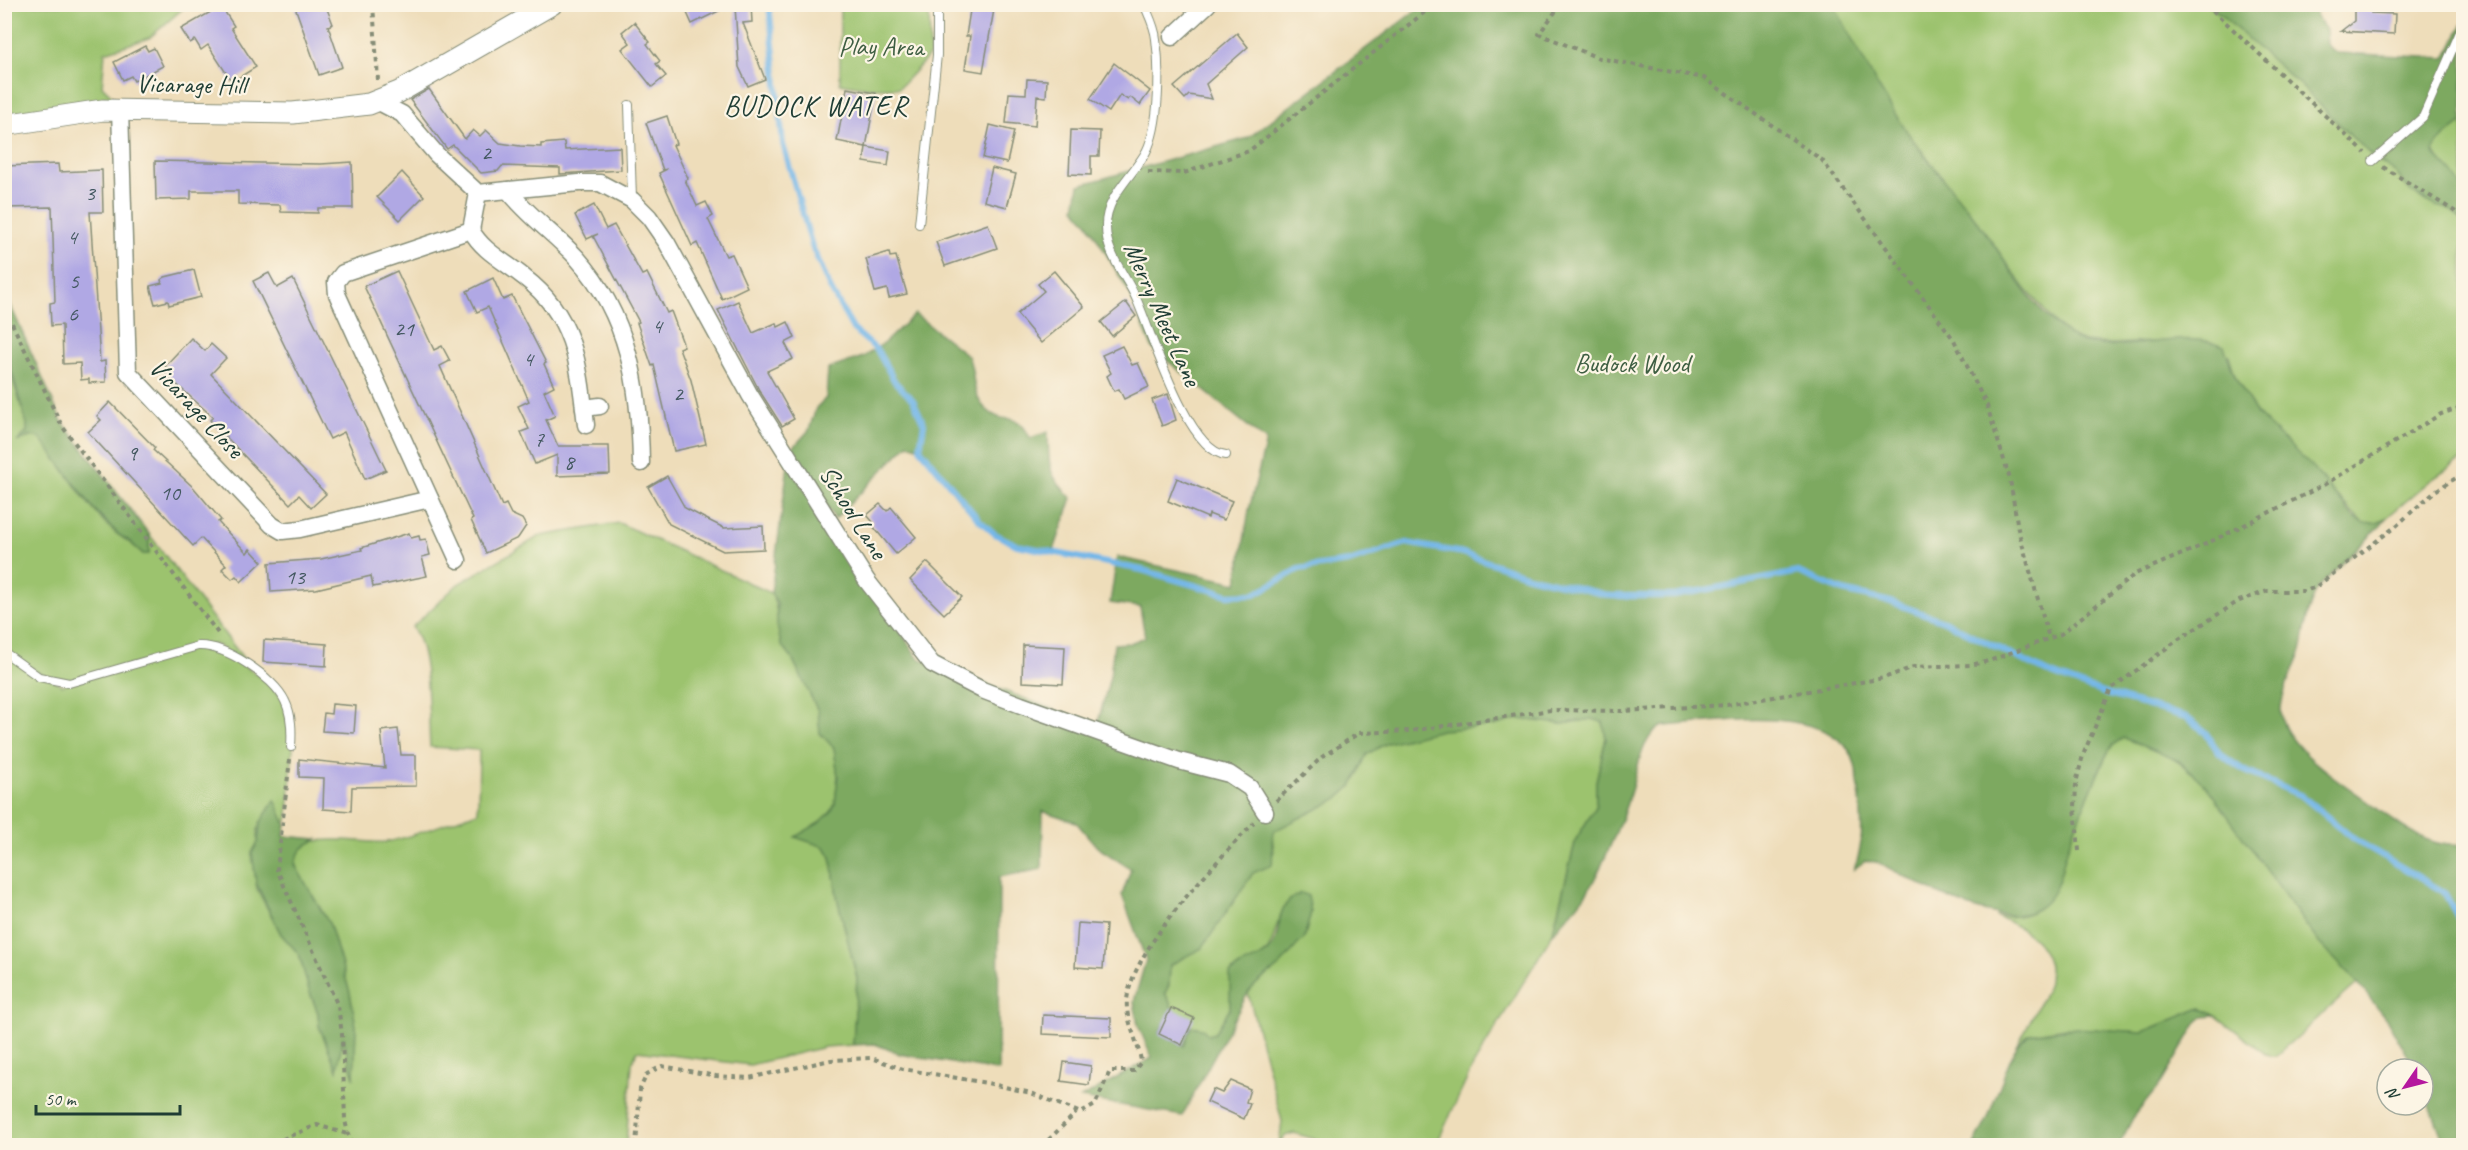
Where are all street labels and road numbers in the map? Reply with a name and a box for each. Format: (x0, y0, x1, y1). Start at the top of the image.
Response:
street label: Vicarage Hill (136, 67, 251, 102)
street label: Merry Meet Lane (1116, 237, 1210, 393)
street label: Vicarage Close (142, 352, 252, 466)
street label: School Lane (812, 459, 896, 567)

